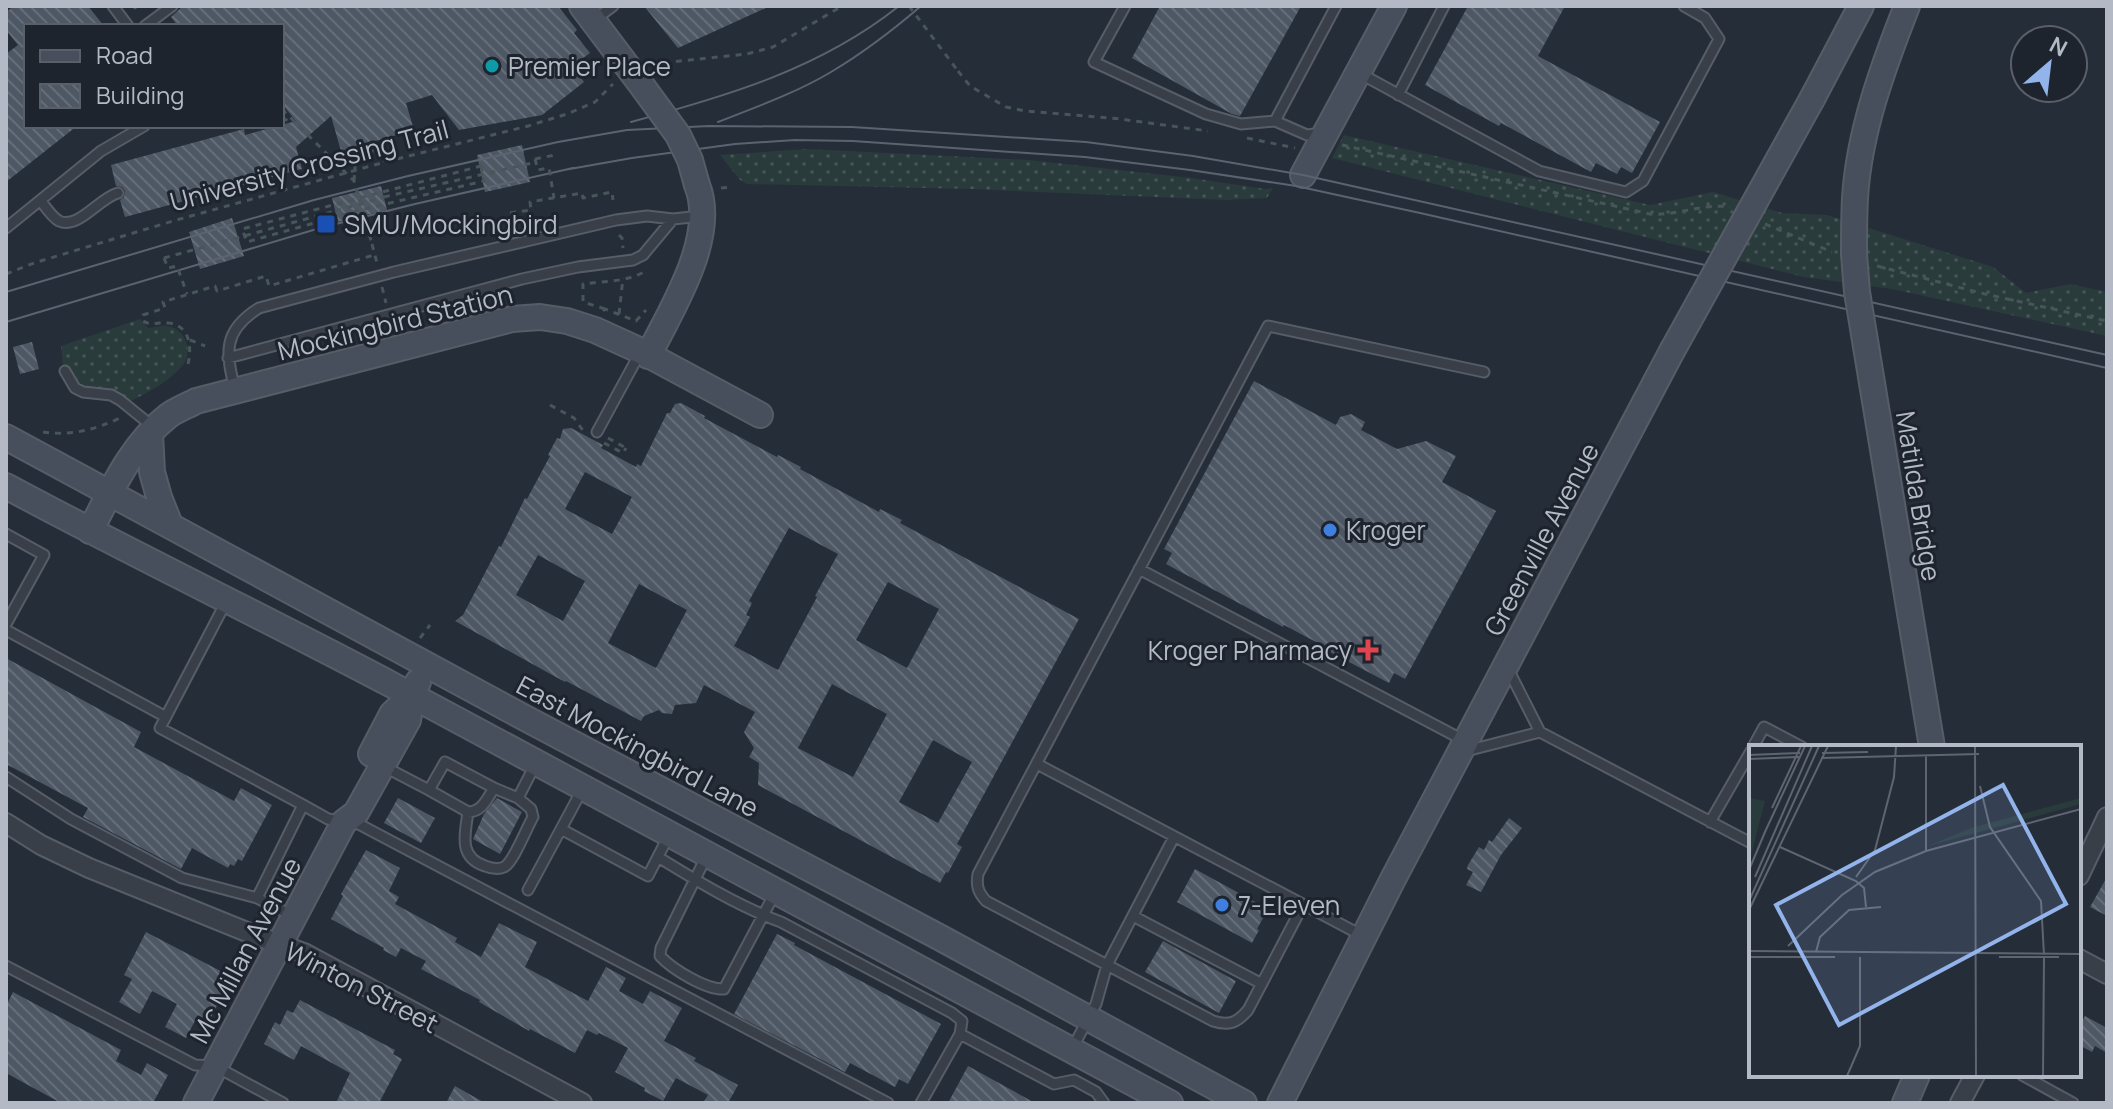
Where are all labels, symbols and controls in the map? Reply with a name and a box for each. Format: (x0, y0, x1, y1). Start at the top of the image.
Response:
legend (24, 24, 284, 128)
north arrow (2009, 24, 2089, 104)
text: N (2044, 29, 2072, 63)
text: Road (96, 38, 153, 71)
place label: Premier Place (508, 48, 671, 84)
marker: Premier Place (483, 57, 501, 75)
text: Building (96, 78, 184, 111)
street label: University Crossing Trail (166, 110, 452, 220)
place label: SMU/Mockingbird (344, 206, 558, 242)
marker: SMU/Mockingbird (315, 213, 337, 235)
street label: Mockingbird Station (274, 275, 516, 369)
street label: Matilda Bridge (1888, 409, 1950, 583)
street label: Greenville Avenue (1475, 436, 1607, 642)
place label: Kroger (1346, 512, 1426, 548)
marker: Kroger (1321, 521, 1339, 539)
place label: Kroger Pharmacy (1148, 632, 1352, 668)
marker: Kroger Pharmacy (1359, 641, 1377, 659)
street label: East Mockingbird Lane (511, 667, 765, 825)
inset map (1749, 745, 2081, 1077)
street label: Mc Millan Avenue (181, 851, 309, 1049)
place label: 7-Eleven (1238, 887, 1340, 923)
marker: 7-Eleven (1213, 896, 1231, 914)
street label: Winton Street (279, 933, 445, 1041)

